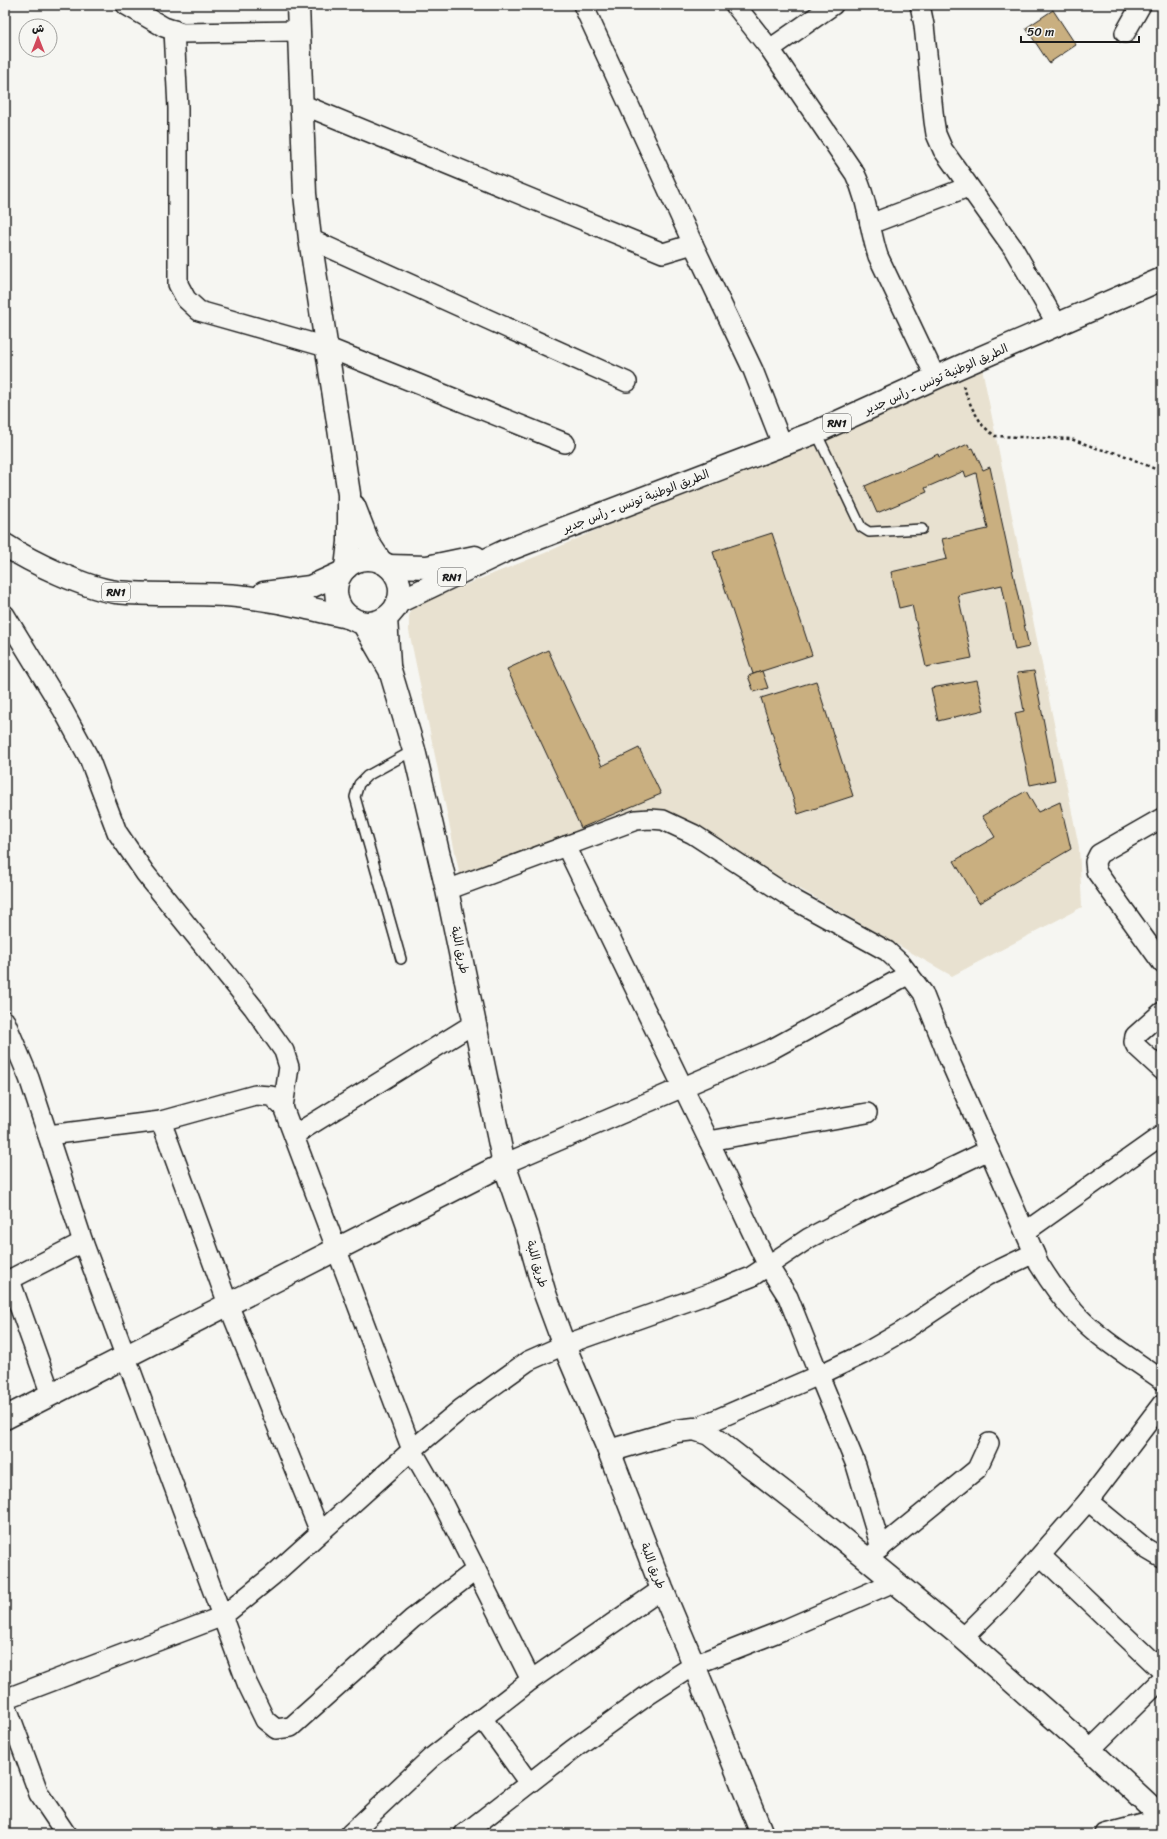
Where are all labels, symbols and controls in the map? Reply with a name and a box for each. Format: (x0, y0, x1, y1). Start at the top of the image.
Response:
north arrow (18, 18, 58, 58)
scale bar (1021, 18, 1139, 44)
text: ش (32, 19, 44, 38)
text: 50 m (1027, 21, 1054, 43)
street label: الطريق الوطنية تونس - رأس جدير (859, 337, 1012, 421)
road number: RN1 (823, 414, 851, 432)
street label: الطريق الوطنية تونس - رأس جدير (558, 463, 713, 540)
road number: RN1 (438, 568, 466, 586)
road number: RN1 (102, 583, 130, 601)
street label: طريق اللبة (444, 924, 476, 976)
street label: طريق اللبة (520, 1238, 554, 1290)
street label: طريق اللبة (634, 1539, 672, 1593)

